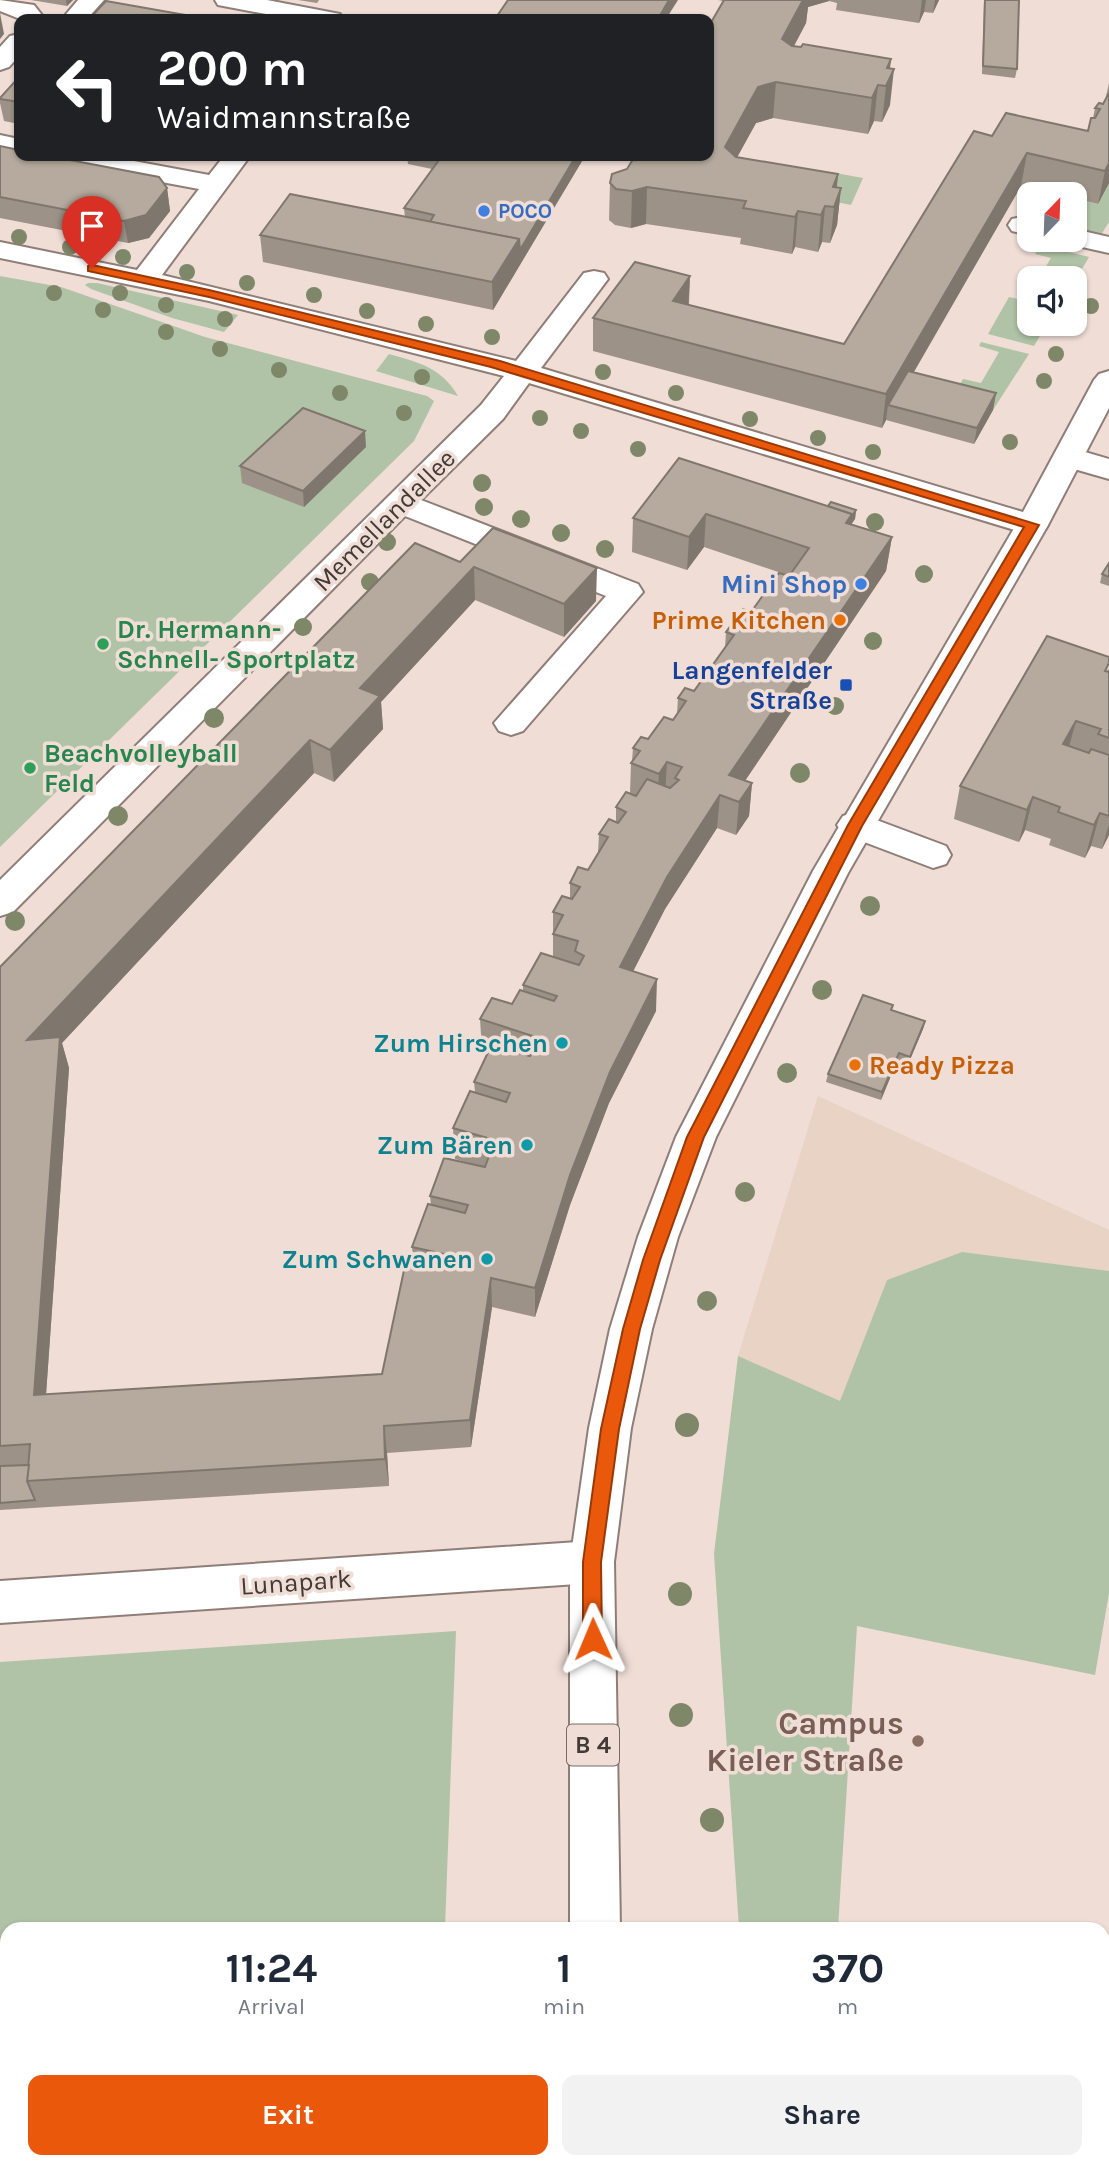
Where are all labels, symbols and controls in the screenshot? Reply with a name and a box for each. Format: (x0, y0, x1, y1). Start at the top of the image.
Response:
text: 200 m (157, 40, 308, 97)
icon: left (42, 42, 133, 133)
text: Waidmannstraße (157, 99, 411, 136)
north arrow (1017, 182, 1087, 252)
map controls (1017, 182, 1087, 336)
pin (62, 196, 122, 268)
place label: POCO (498, 199, 552, 223)
marker: POCO (476, 203, 492, 219)
icon: arrive (73, 207, 111, 245)
button: sound (1017, 266, 1087, 336)
street label: Memellandallee (307, 443, 462, 598)
place label: Mini Shop (721, 569, 847, 600)
marker: Mini Shop (853, 576, 869, 592)
place label: Prime Kitchen (651, 605, 826, 636)
marker: Prime Kitchen (832, 612, 848, 628)
place label: Dr. Hermann- Schnell- Sportplatz (117, 614, 355, 675)
marker: Dr. Hermann- Schnell- Sportplatz (95, 636, 111, 652)
place label: Langenfelder Straße (671, 655, 833, 716)
marker: Langenfelder Straße (838, 677, 854, 693)
place label: Beachvolleyball Feld (44, 738, 238, 799)
marker: Beachvolleyball Feld (22, 760, 38, 776)
place label: Zum Hirschen (373, 1028, 548, 1059)
marker: Zum Hirschen (554, 1035, 570, 1051)
place label: Ready Pizza (869, 1050, 1015, 1081)
marker: Ready Pizza (847, 1057, 863, 1073)
place label: Zum Bären (377, 1130, 513, 1161)
marker: Zum Bären (519, 1137, 535, 1153)
place label: Zum Schwanen (281, 1244, 473, 1275)
marker: Zum Schwanen (479, 1251, 495, 1267)
street label: Lunapark (239, 1563, 353, 1602)
position arrow (556, 1602, 630, 1676)
place label: Campus Kieler Straße (706, 1705, 904, 1779)
road number: B 4 (567, 1724, 619, 1765)
marker: Campus Kieler Straße (910, 1733, 926, 1749)
text: 11:24 (226, 1943, 317, 1993)
text: 1 (557, 1943, 572, 1993)
text: 370 (811, 1943, 884, 1993)
text: Arrival (238, 1993, 305, 2020)
text: min (543, 1993, 585, 2020)
text: m (837, 1993, 858, 2020)
button: Exit (28, 2075, 548, 2155)
button: Share (562, 2075, 1082, 2155)

